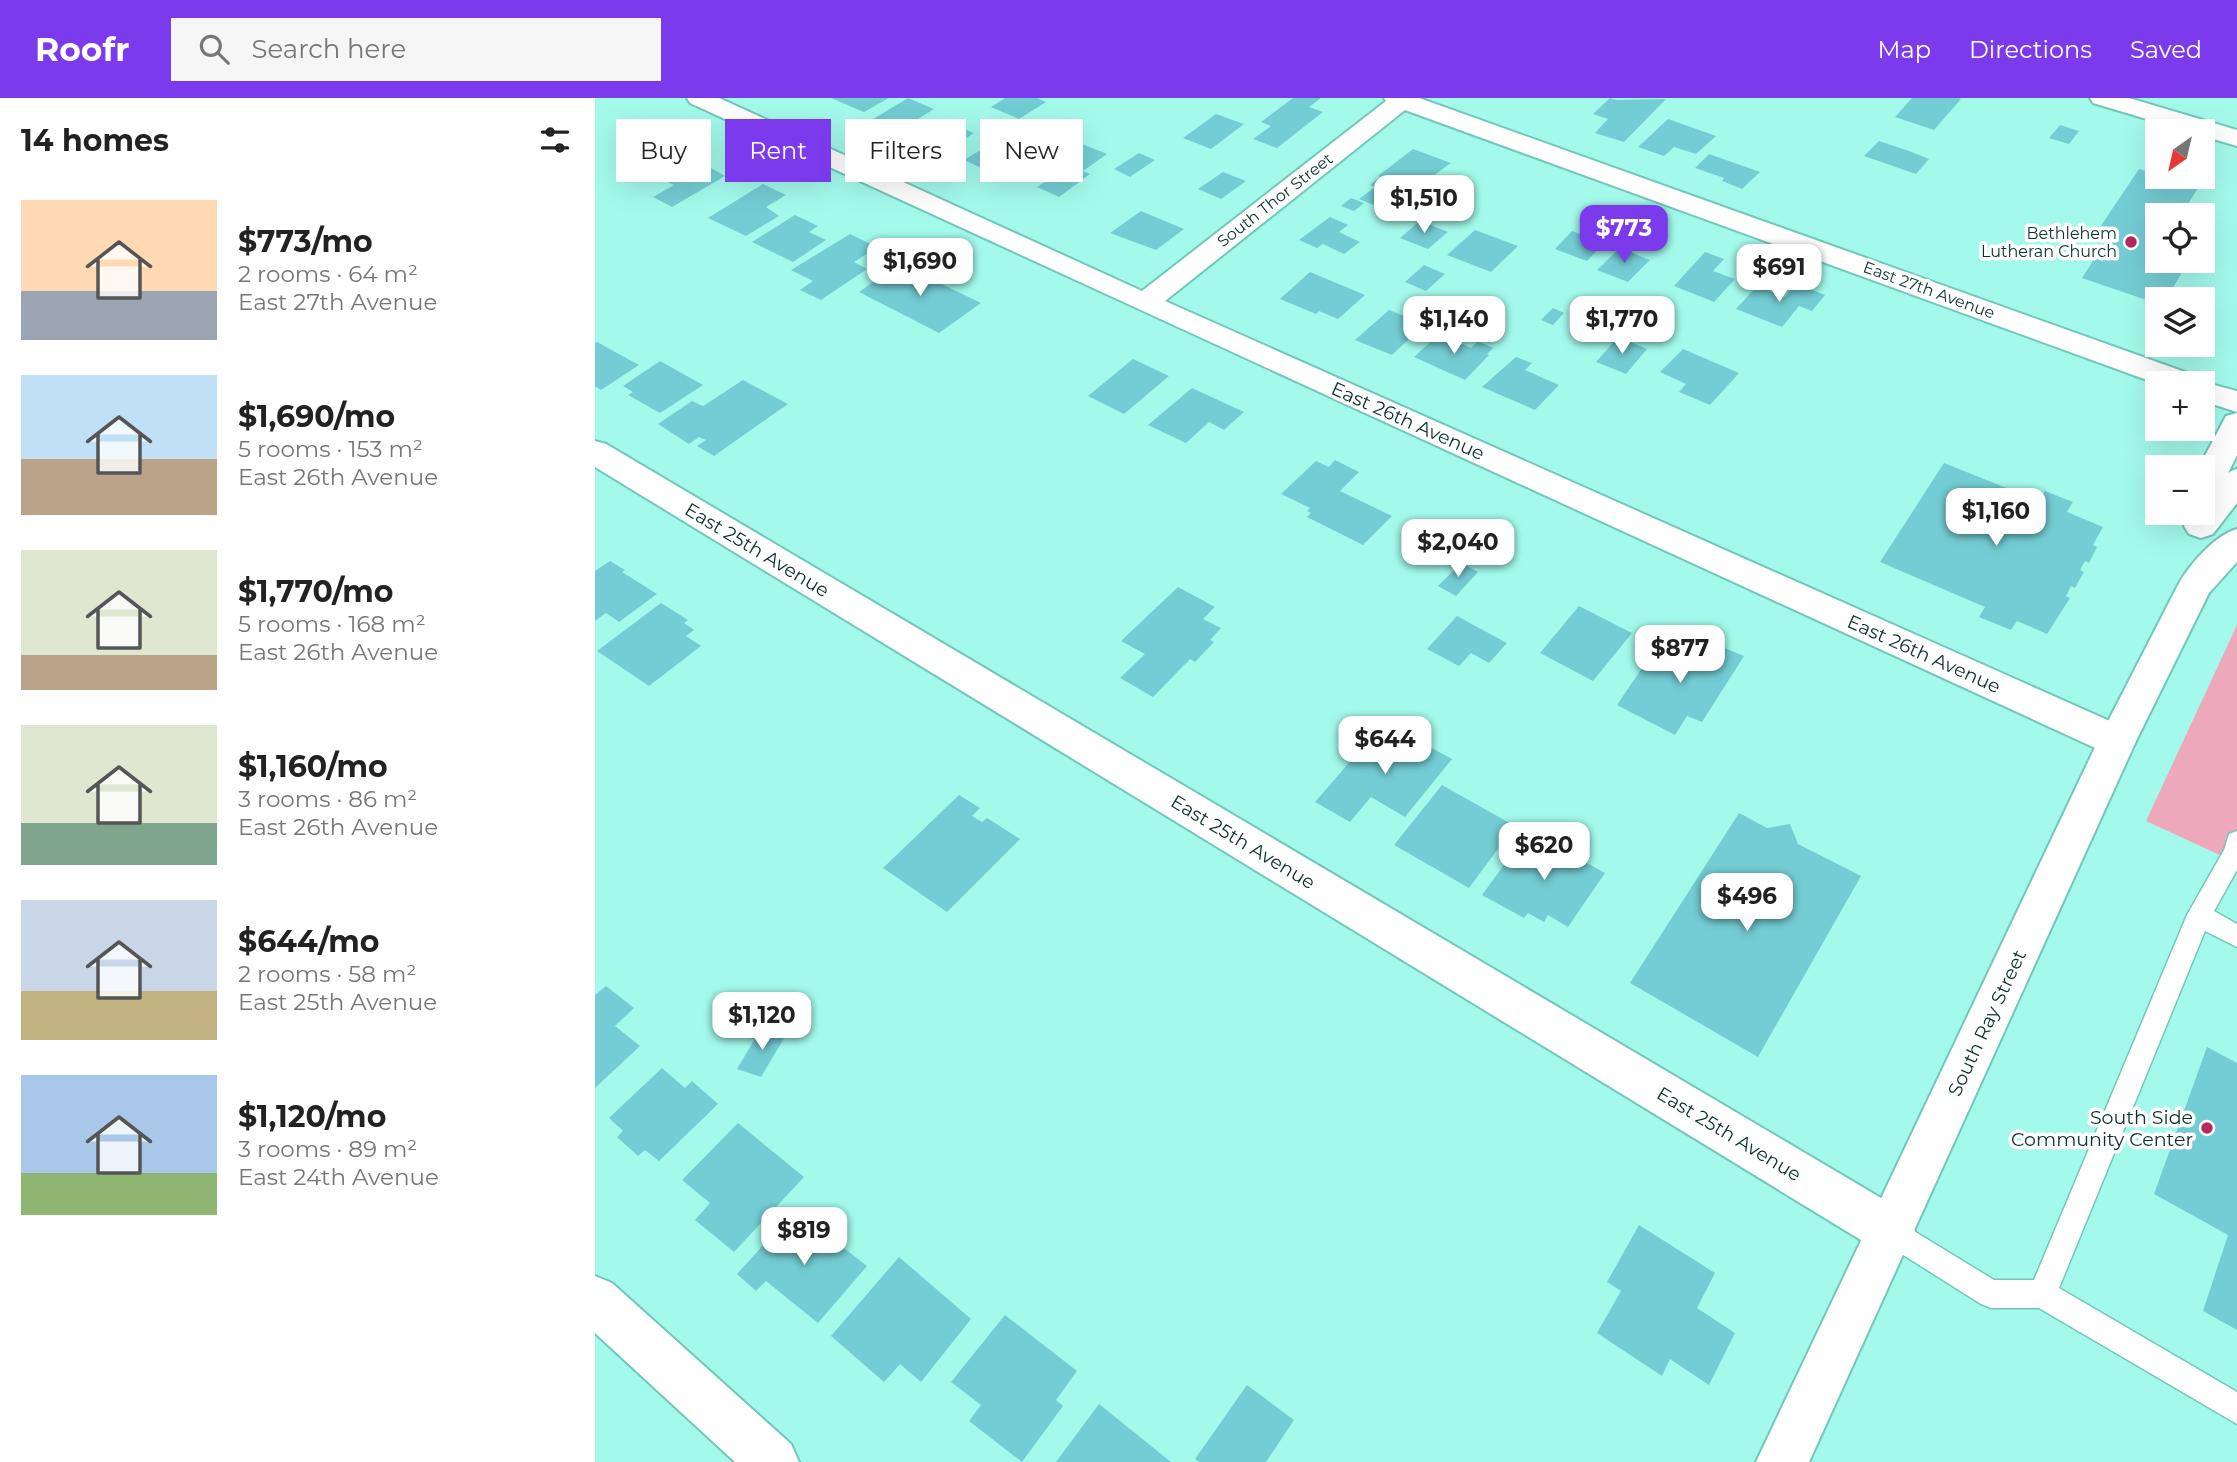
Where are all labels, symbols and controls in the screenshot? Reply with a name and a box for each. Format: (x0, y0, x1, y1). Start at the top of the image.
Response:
search box (171, 18, 661, 81)
text: Roofr (35, 29, 129, 69)
icon: search (195, 30, 233, 68)
text: Search here (251, 33, 406, 65)
text: Map (1878, 35, 1931, 64)
text: Directions (1969, 35, 2092, 64)
text: Saved (2130, 35, 2202, 64)
chip: Buy (616, 119, 711, 182)
chip: Rent (725, 119, 831, 182)
chip: Filters (845, 119, 966, 182)
chip: New (980, 119, 1083, 182)
north arrow (2145, 119, 2215, 189)
map controls (2145, 119, 2215, 525)
icon: filters (536, 121, 574, 159)
text: 14 homes (21, 122, 169, 159)
street label: South Thor Street (1214, 149, 1337, 251)
pin: $1,510 (1367, 176, 1481, 235)
text: $1,510 (1390, 184, 1458, 212)
button: locate (2145, 203, 2215, 273)
pin: $773 (1583, 206, 1665, 265)
text: $773 (1596, 214, 1652, 242)
text: $773/mo (238, 223, 373, 260)
place label: Bethlehem Lutheran Church (1981, 224, 2117, 261)
icon: home (77, 228, 161, 312)
marker: Bethlehem Lutheran Church (2123, 234, 2139, 250)
pin: $1,690 (863, 238, 977, 298)
pin: $691 (1738, 244, 1820, 304)
text: $1,690 (883, 247, 957, 275)
text: $691 (1753, 253, 1805, 281)
street label: East 27th Avenue (1861, 257, 1997, 323)
text: 2 rooms · 64 m² (238, 260, 418, 288)
button: layers (2145, 287, 2215, 357)
text: East 27th Avenue (238, 288, 437, 316)
pin: $1,140 (1397, 296, 1511, 356)
pin: $1,770 (1565, 296, 1679, 356)
text: $1,140 (1419, 305, 1489, 333)
text: $1,770 (1586, 305, 1658, 333)
button: + (2145, 371, 2215, 441)
street label: East 26th Avenue (1328, 377, 1488, 465)
text: $1,690/mo (238, 398, 395, 435)
icon: home (77, 403, 161, 487)
text: 5 rooms · 153 m² (238, 435, 423, 463)
button: − (2145, 455, 2215, 525)
text: East 26th Avenue (238, 463, 438, 491)
pin: $1,160 (1939, 489, 2053, 548)
text: $1,160 (1962, 497, 2030, 525)
street label: East 25th Avenue (681, 498, 833, 602)
pin: $2,040 (1401, 519, 1515, 579)
text: $2,040 (1417, 528, 1499, 556)
text: $1,770/mo (238, 573, 393, 610)
icon: home (77, 578, 161, 662)
text: 5 rooms · 168 m² (238, 610, 426, 638)
street label: East 26th Avenue (1844, 610, 2004, 698)
pin: $877 (1639, 626, 1721, 685)
text: $877 (1651, 634, 1709, 662)
text: East 26th Avenue (238, 638, 438, 666)
pin: $644 (1344, 716, 1426, 776)
text: $644 (1354, 725, 1416, 753)
text: $1,160/mo (238, 748, 388, 785)
icon: home (77, 753, 161, 837)
text: 3 rooms · 86 m² (238, 785, 417, 813)
street label: East 25th Avenue (1167, 790, 1319, 894)
text: East 26th Avenue (238, 813, 438, 841)
pin: $620 (1503, 822, 1585, 882)
text: $620 (1515, 831, 1573, 859)
pin: $496 (1706, 874, 1788, 933)
text: $496 (1717, 882, 1777, 910)
text: $644/mo (238, 923, 379, 960)
icon: home (77, 928, 161, 1012)
street label: South Ray Street (1943, 946, 2031, 1100)
text: 2 rooms · 58 m² (238, 960, 416, 988)
text: East 25th Avenue (238, 988, 437, 1016)
pin: $1,120 (705, 992, 819, 1052)
text: $1,120 (728, 1001, 796, 1029)
street label: East 25th Avenue (1653, 1082, 1805, 1186)
text: $1,120/mo (238, 1098, 386, 1135)
icon: home (77, 1103, 161, 1187)
place label: South Side Community Center (2011, 1106, 2193, 1151)
marker: South Side Community Center (2199, 1120, 2215, 1136)
text: 3 rooms · 89 m² (238, 1135, 417, 1163)
text: East 24th Avenue (238, 1163, 439, 1191)
pin: $819 (763, 1208, 845, 1267)
text: $819 (777, 1216, 831, 1244)

